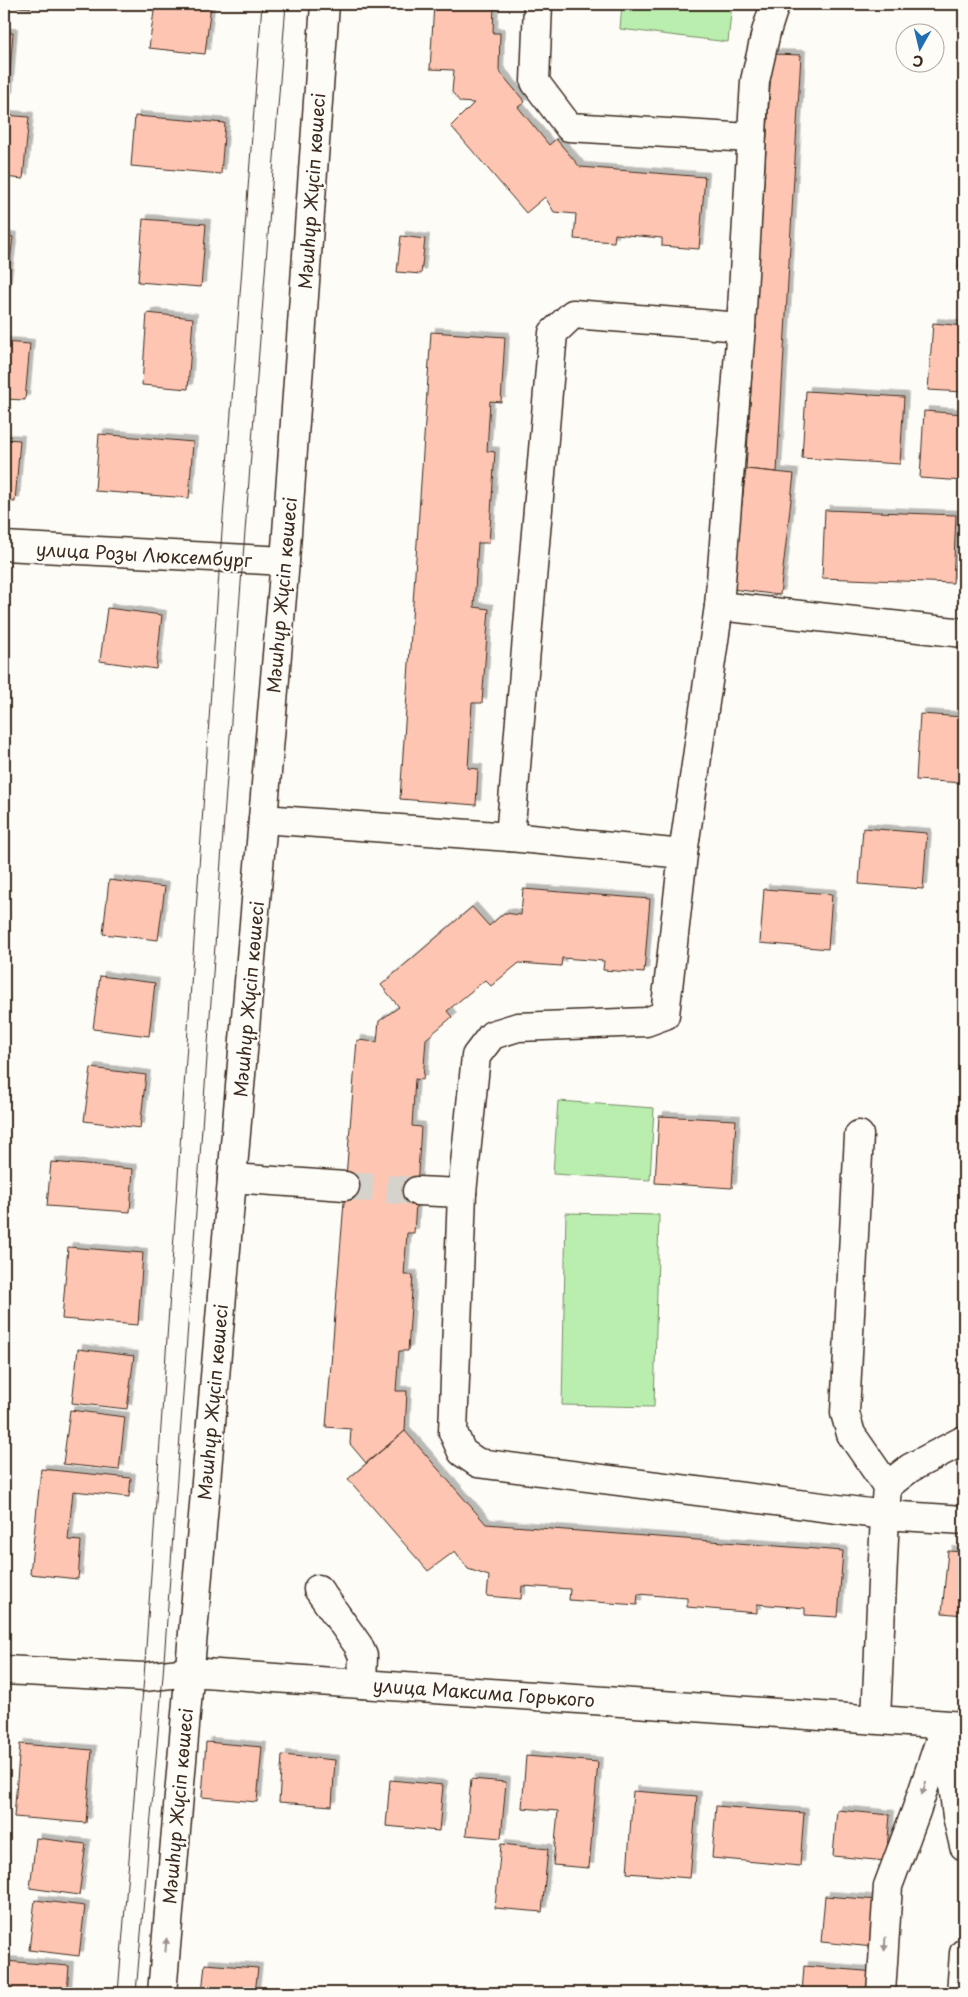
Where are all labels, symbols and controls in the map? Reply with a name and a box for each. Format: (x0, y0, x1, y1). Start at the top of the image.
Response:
north arrow (896, 22, 946, 72)
text: С (911, 50, 925, 72)
street label: Мәшһүр Жүсіп көшесі (291, 92, 331, 290)
street label: Мәшһүр Жүсіп көшесі (259, 496, 303, 694)
street label: улица Розы Люксембург (35, 535, 254, 573)
street label: Мәшһүр Жүсіп көшесі (226, 900, 270, 1098)
street label: Мәшһүр Жүсіп көшесі (190, 1303, 234, 1501)
street label: улица Максима Горького (372, 1671, 596, 1713)
street label: Мәшһүр Жүсіп көшесі (155, 1707, 199, 1905)
one-way arrow (920, 1780, 927, 1795)
one-way arrow (162, 1936, 170, 1952)
one-way arrow (880, 1936, 888, 1952)

